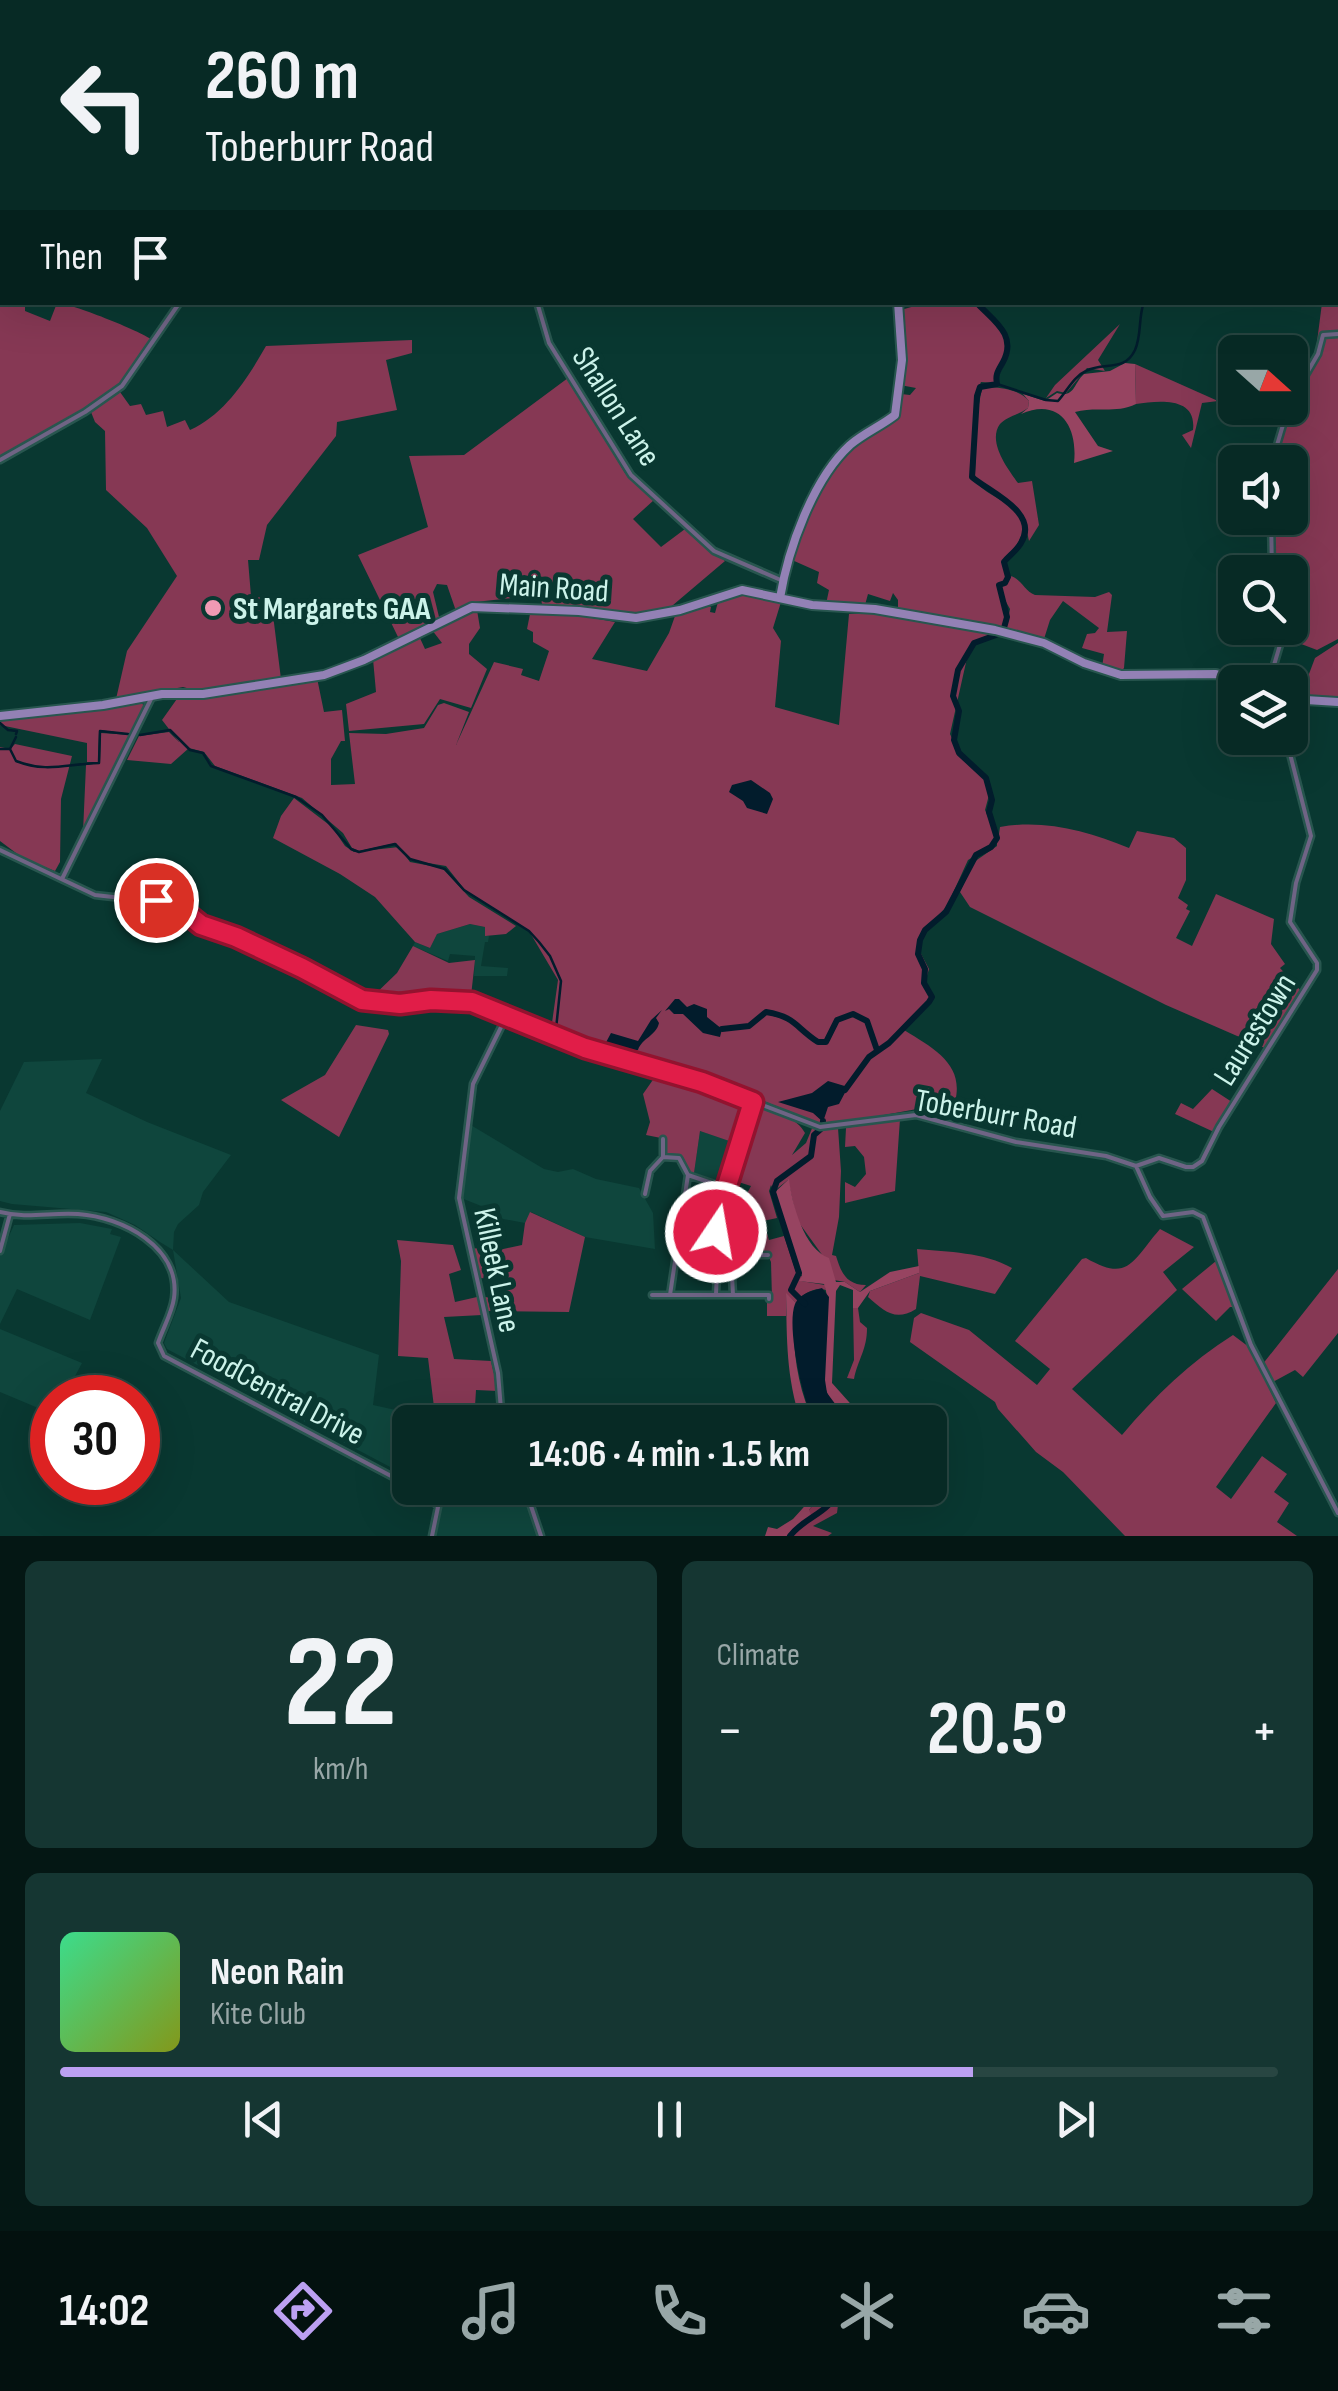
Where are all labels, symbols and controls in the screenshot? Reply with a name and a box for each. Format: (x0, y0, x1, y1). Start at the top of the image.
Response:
text: 260 m (205, 35, 359, 119)
icon: left (40, 40, 170, 170)
text: Toberburr Road (205, 120, 434, 175)
icon: arrive (123, 230, 178, 285)
text: Then (40, 235, 103, 280)
north arrow (1218, 335, 1308, 425)
map controls (1218, 335, 1308, 755)
street label: Shallon Lane (563, 340, 669, 474)
button: sound (1218, 445, 1308, 535)
button: search (1218, 555, 1308, 645)
street label: Main Road (498, 565, 610, 612)
place label: St Margarets GAA (233, 590, 431, 629)
marker: St Margarets GAA (202, 597, 224, 619)
button: layers (1218, 665, 1308, 755)
pin (114, 858, 199, 943)
icon: arrive (129, 873, 184, 928)
street label: Laurestown (1206, 967, 1305, 1093)
street label: Toberburr Road (912, 1081, 1079, 1148)
position arrow (664, 1180, 768, 1284)
street label: Killeek Lane (464, 1205, 529, 1336)
street label: FoodCentral Drive (184, 1330, 371, 1454)
speed limit sign: 30 (30, 1375, 160, 1505)
text: 14:06 · 4 min · 1.5 km (529, 1432, 810, 1477)
text: 22 (284, 1607, 398, 1763)
text: Climate (717, 1636, 800, 1675)
text: 20.5° (927, 1685, 1067, 1776)
text: − (717, 1698, 743, 1765)
text: + (1251, 1698, 1278, 1765)
text: km/h (313, 1750, 368, 1789)
text: Neon Rain (210, 1950, 344, 1995)
text: Kite Club (210, 1995, 306, 2034)
icon: previous (236, 2092, 291, 2147)
icon: pause (642, 2092, 697, 2147)
icon: next (1048, 2092, 1103, 2147)
icon: directions (268, 2276, 338, 2346)
icon: music (456, 2276, 526, 2346)
icon: phone (644, 2276, 714, 2346)
icon: climate (832, 2276, 902, 2346)
icon: car (1021, 2276, 1091, 2346)
icon: filters (1209, 2276, 1279, 2346)
text: 14:02 (59, 2284, 149, 2339)

